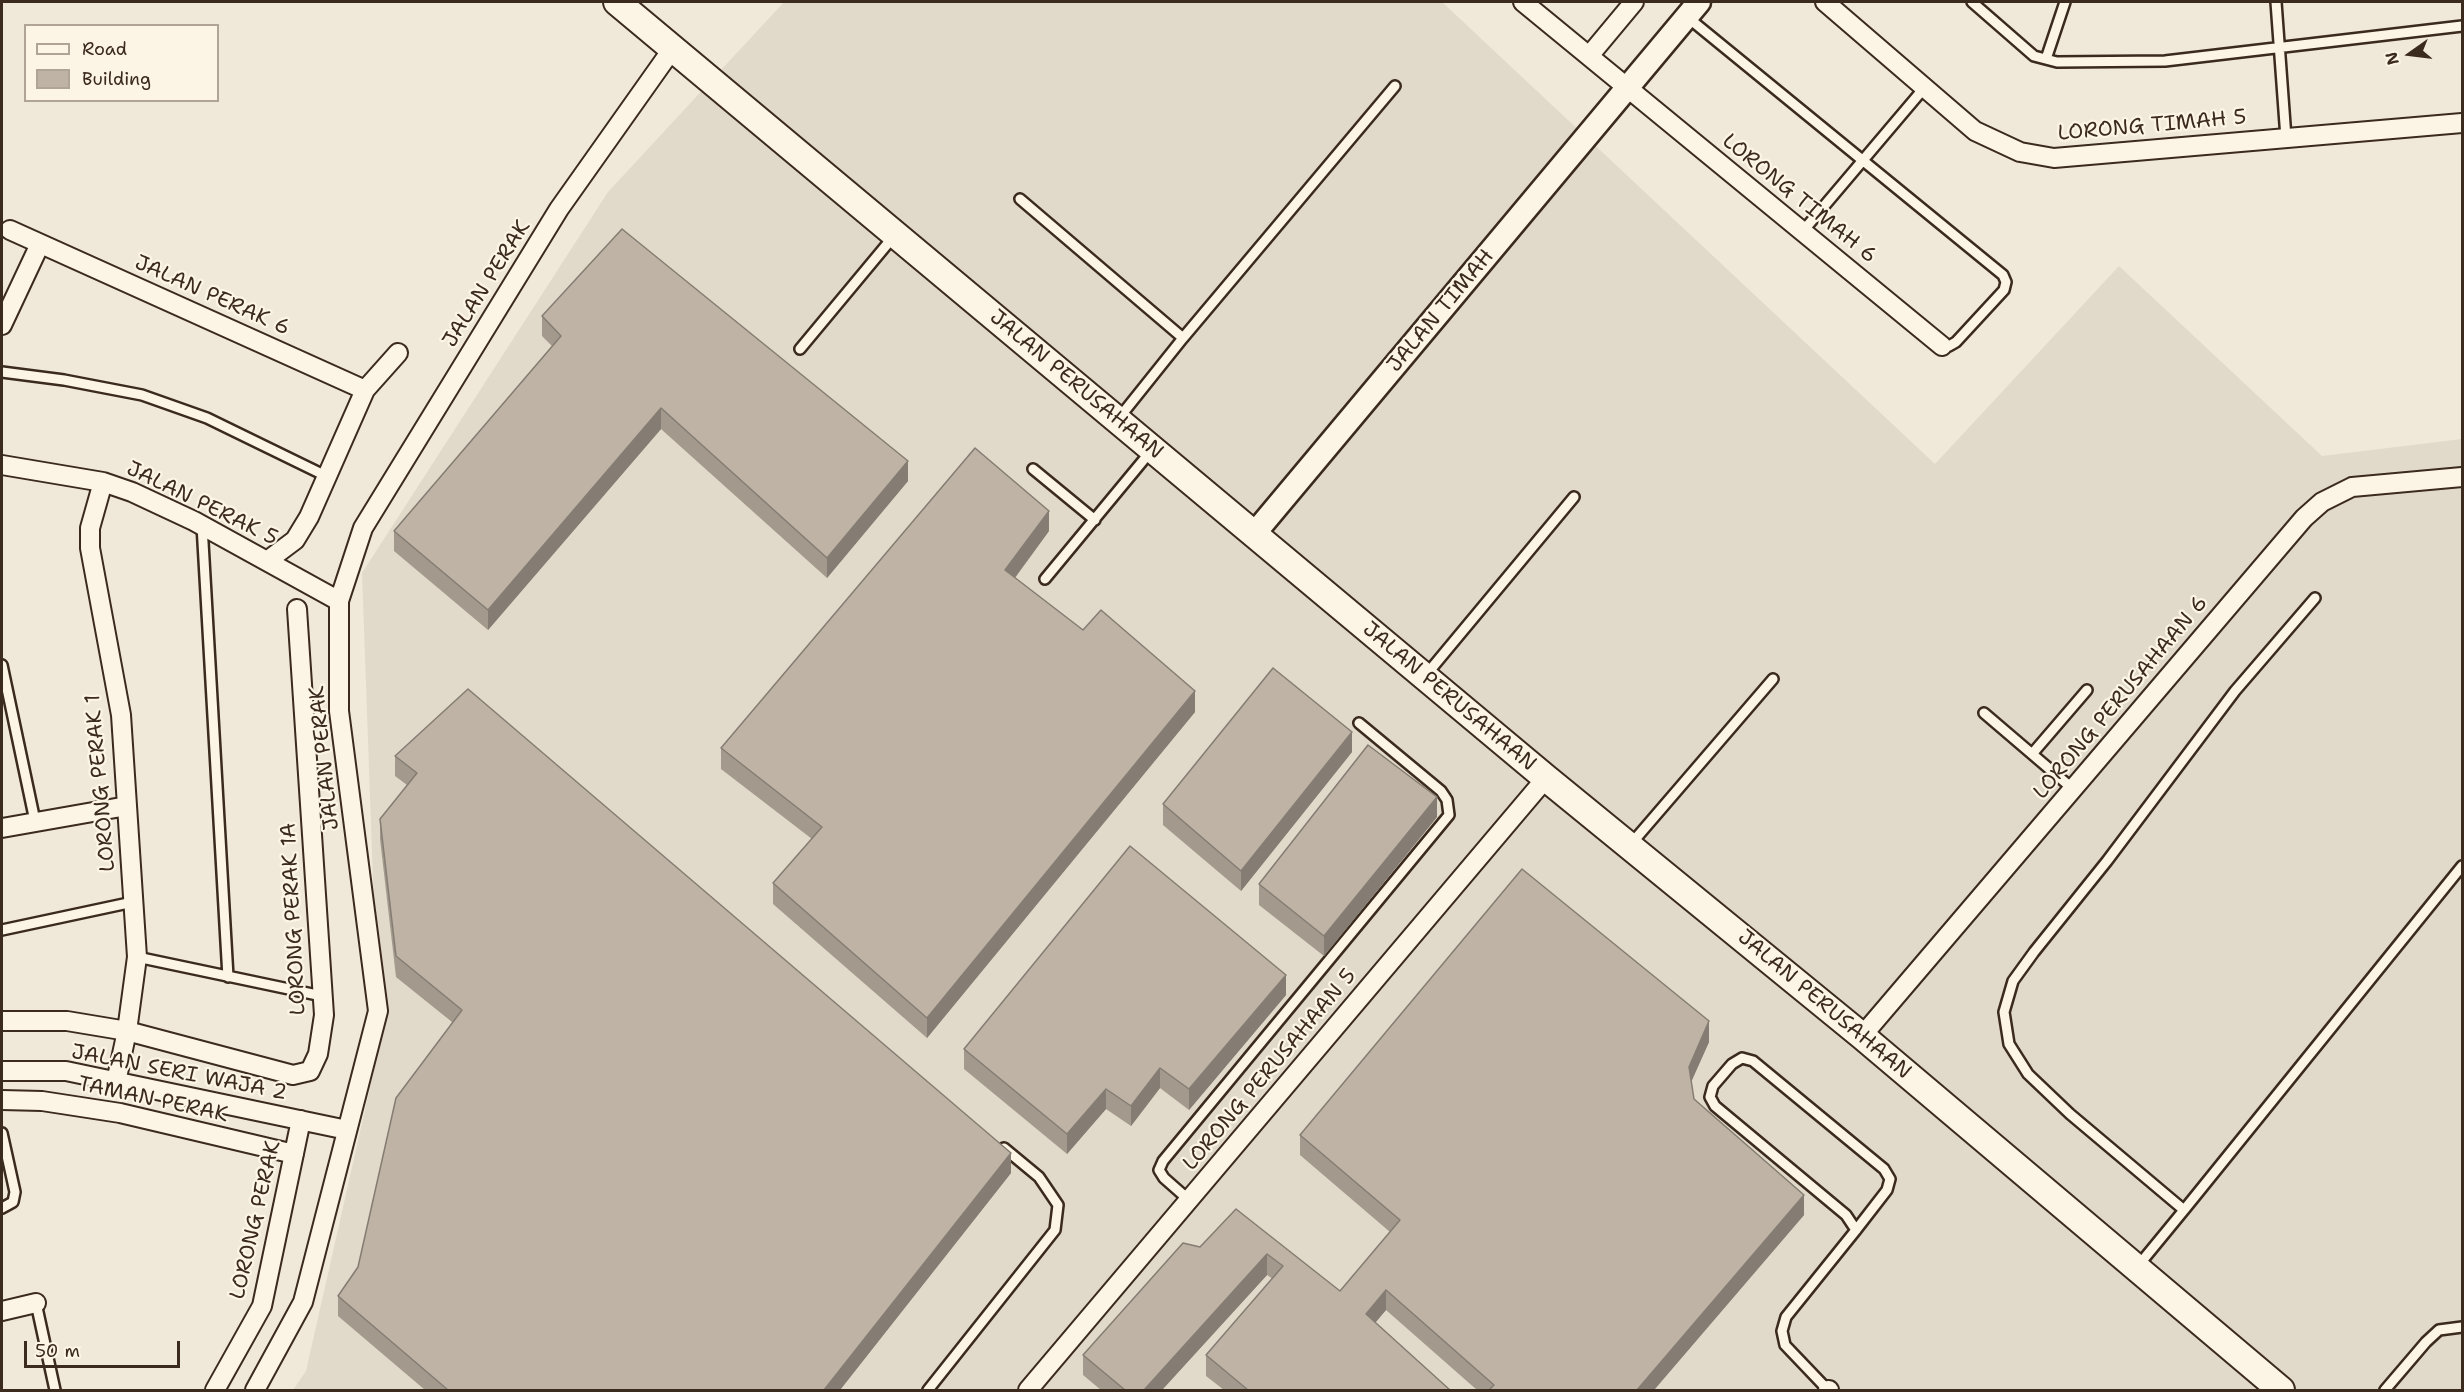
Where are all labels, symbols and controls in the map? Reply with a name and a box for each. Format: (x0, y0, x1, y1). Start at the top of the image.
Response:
legend (24, 24, 219, 102)
north arrow (2380, 24, 2440, 84)
text: Road (82, 37, 127, 61)
text: N (2380, 50, 2404, 67)
text: Building (82, 67, 151, 91)
street label: LORONG TIMAH 5 (2057, 105, 2247, 147)
street label: LORONG TIMAH 6 (1717, 129, 1881, 269)
street label: JALAN PERAK (438, 216, 536, 352)
street label: JALAN TIMAH (1382, 245, 1500, 377)
street label: JALAN PERAK 6 (131, 251, 293, 341)
street label: JALAN PERUSAHAAN (984, 305, 1168, 465)
street label: JALAN PERAK 5 (122, 456, 282, 552)
street label: LORONG PERUSAHAAN 6 (2029, 591, 2213, 805)
street label: JALAN PERUSAHAAN (1357, 617, 1541, 777)
street label: JALAN PERAK (305, 684, 345, 832)
street label: LORONG PERAK 1 (81, 693, 121, 873)
street label: LORONG PERAK 1A (276, 822, 312, 1016)
street label: JALAN PERUSAHAAN (1732, 925, 1916, 1085)
street label: LORONG PERUSAHAAN 5 (1178, 964, 1362, 1176)
street label: JALAN SERI WAJA 2 (69, 1040, 289, 1106)
street label: TAMAN PERAK (76, 1072, 230, 1128)
street label: LORONG PERAK (225, 1138, 287, 1302)
scale bar (27, 1329, 183, 1367)
text: 50 m (35, 1339, 80, 1363)

